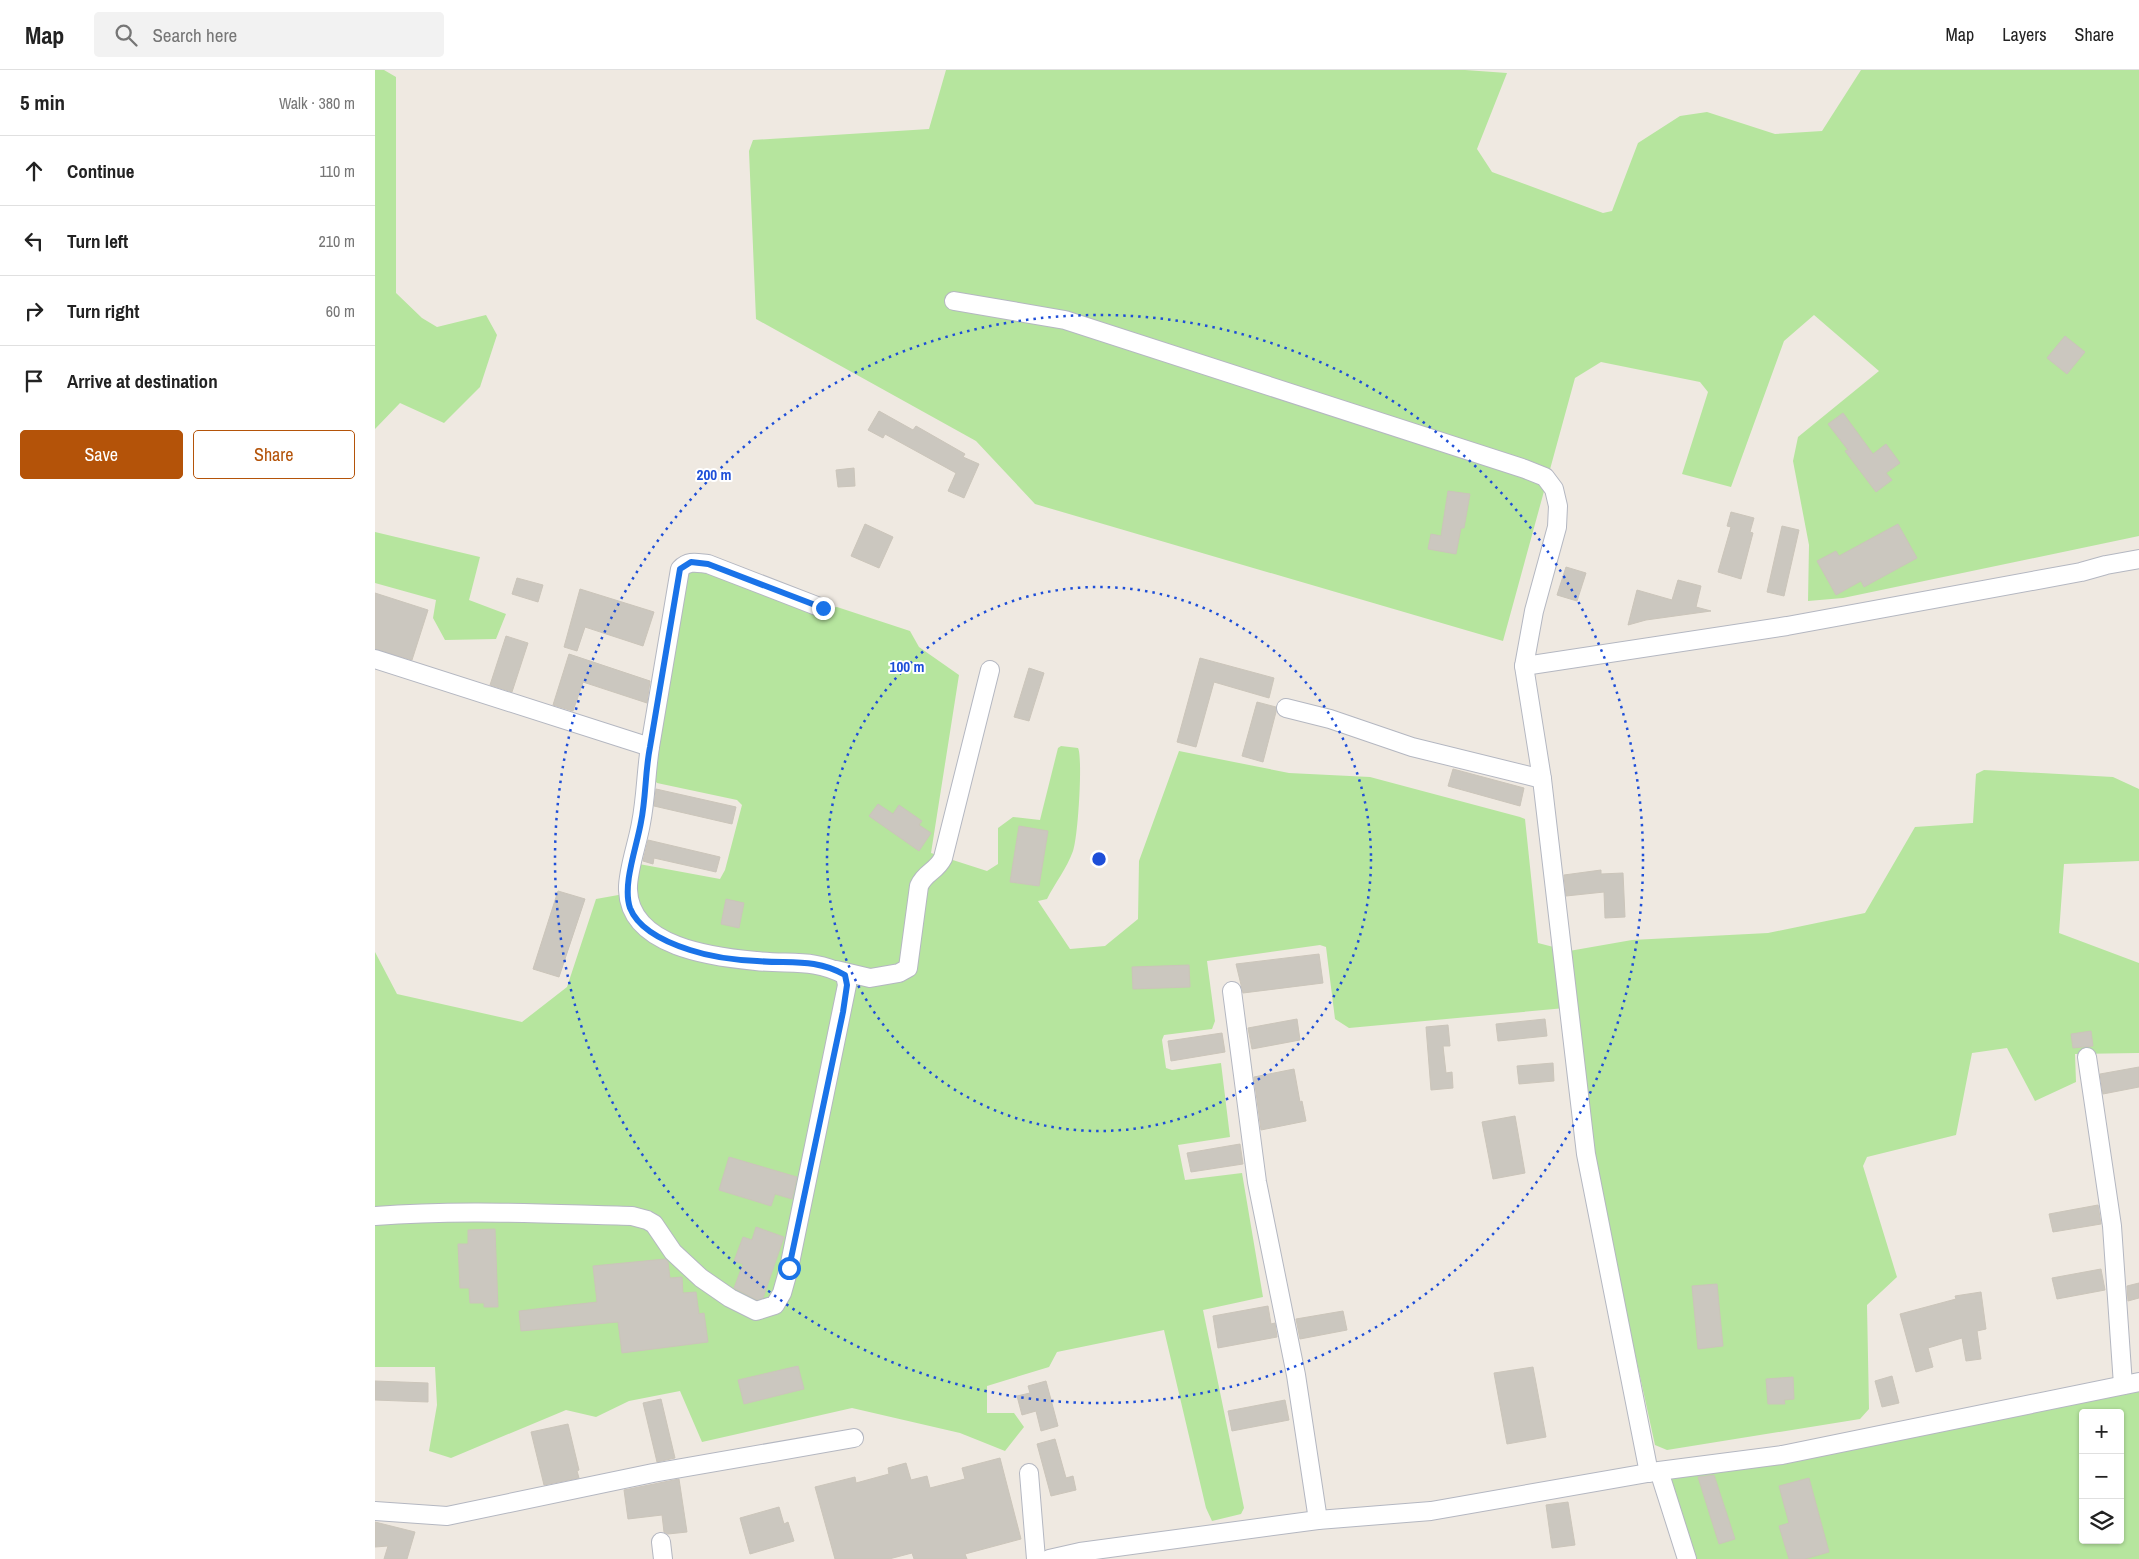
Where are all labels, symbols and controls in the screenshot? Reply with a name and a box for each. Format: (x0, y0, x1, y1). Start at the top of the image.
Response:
search box (94, 12, 444, 57)
text: Map (25, 19, 64, 51)
icon: search (112, 21, 140, 49)
text: Search here (152, 22, 237, 48)
text: Map (1946, 22, 1974, 47)
text: Layers (2002, 22, 2047, 47)
text: Share (2075, 22, 2114, 47)
text: 5 min (20, 88, 65, 117)
text: Walk · 380 m (279, 92, 355, 114)
icon: ahead (20, 157, 48, 185)
text: Continue (67, 158, 135, 184)
text: 110 m (319, 160, 355, 182)
icon: left (20, 227, 48, 255)
text: Turn left (67, 228, 128, 254)
text: 210 m (319, 230, 355, 252)
icon: right (20, 297, 48, 325)
text: Turn right (67, 298, 139, 324)
text: 60 m (326, 300, 355, 322)
icon: arrive (20, 367, 48, 395)
text: Arrive at destination (67, 368, 218, 394)
button: Save (20, 430, 183, 479)
button: Share (193, 430, 355, 479)
text: 200 m (697, 464, 731, 485)
route end (812, 597, 835, 620)
text: 100 m (890, 656, 924, 677)
centre of rings (1090, 850, 1108, 868)
route start (778, 1257, 801, 1280)
map controls (2079, 1409, 2124, 1544)
button: + (2079, 1409, 2124, 1454)
button: − (2079, 1454, 2124, 1499)
button: layers (2079, 1499, 2124, 1544)

